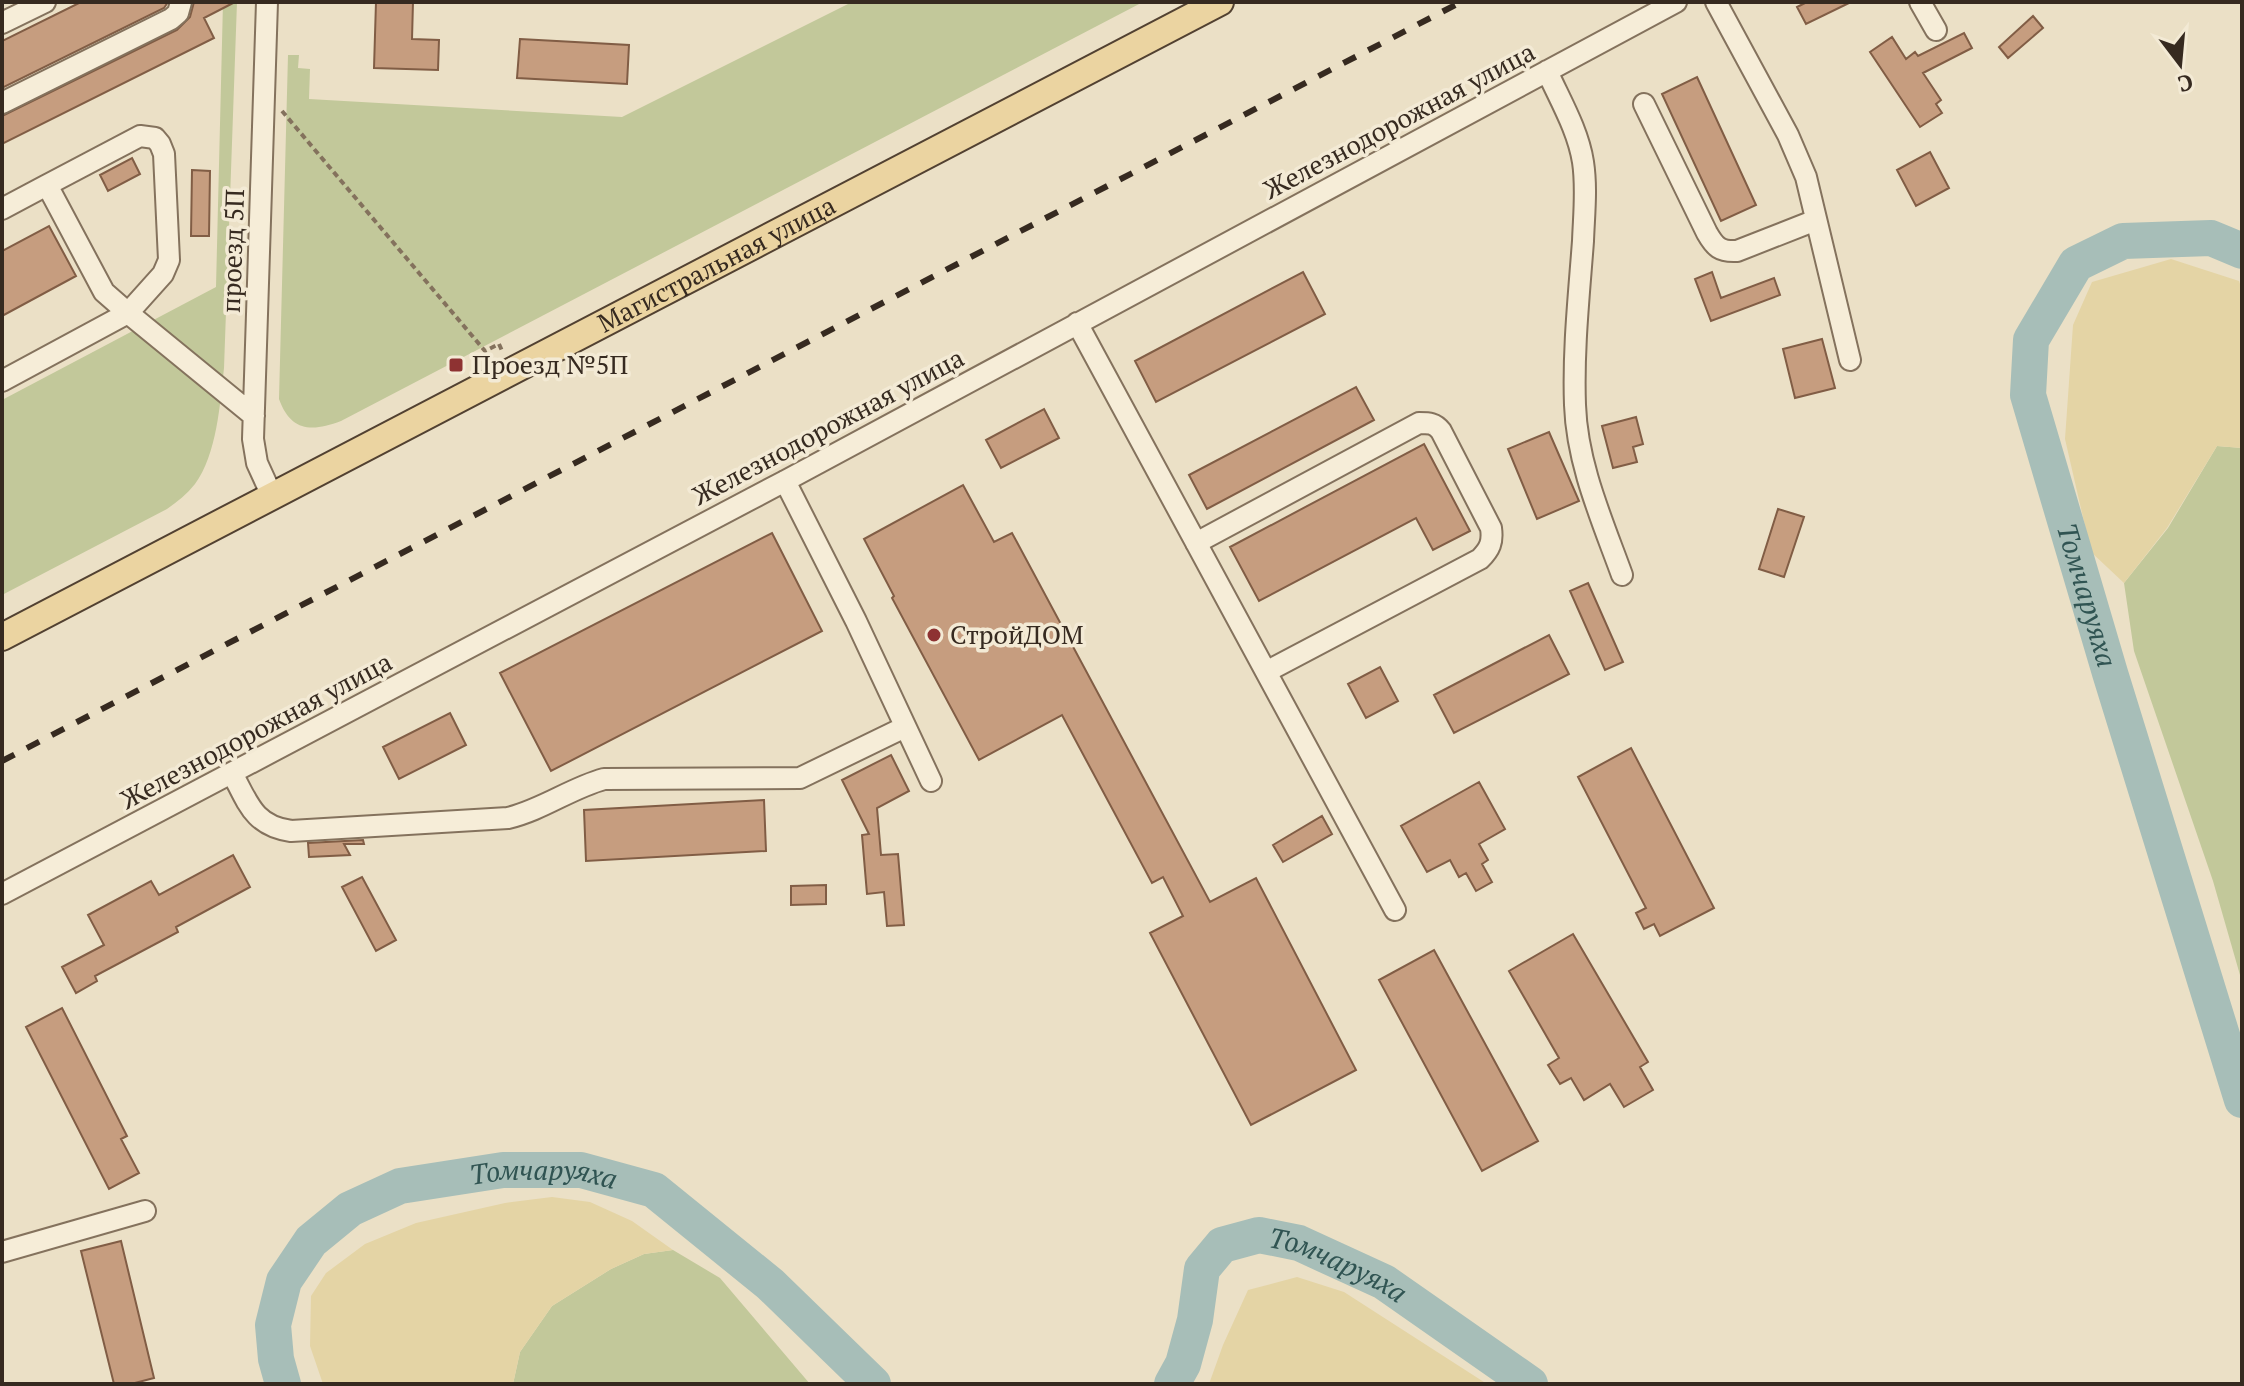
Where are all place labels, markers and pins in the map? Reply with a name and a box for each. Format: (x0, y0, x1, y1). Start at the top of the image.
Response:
place label: Проезд №5П (472, 347, 628, 381)
marker: Проезд №5П (447, 356, 465, 374)
place label: СтройДОМ (950, 617, 1083, 651)
marker: СтройДОМ (925, 626, 943, 644)

